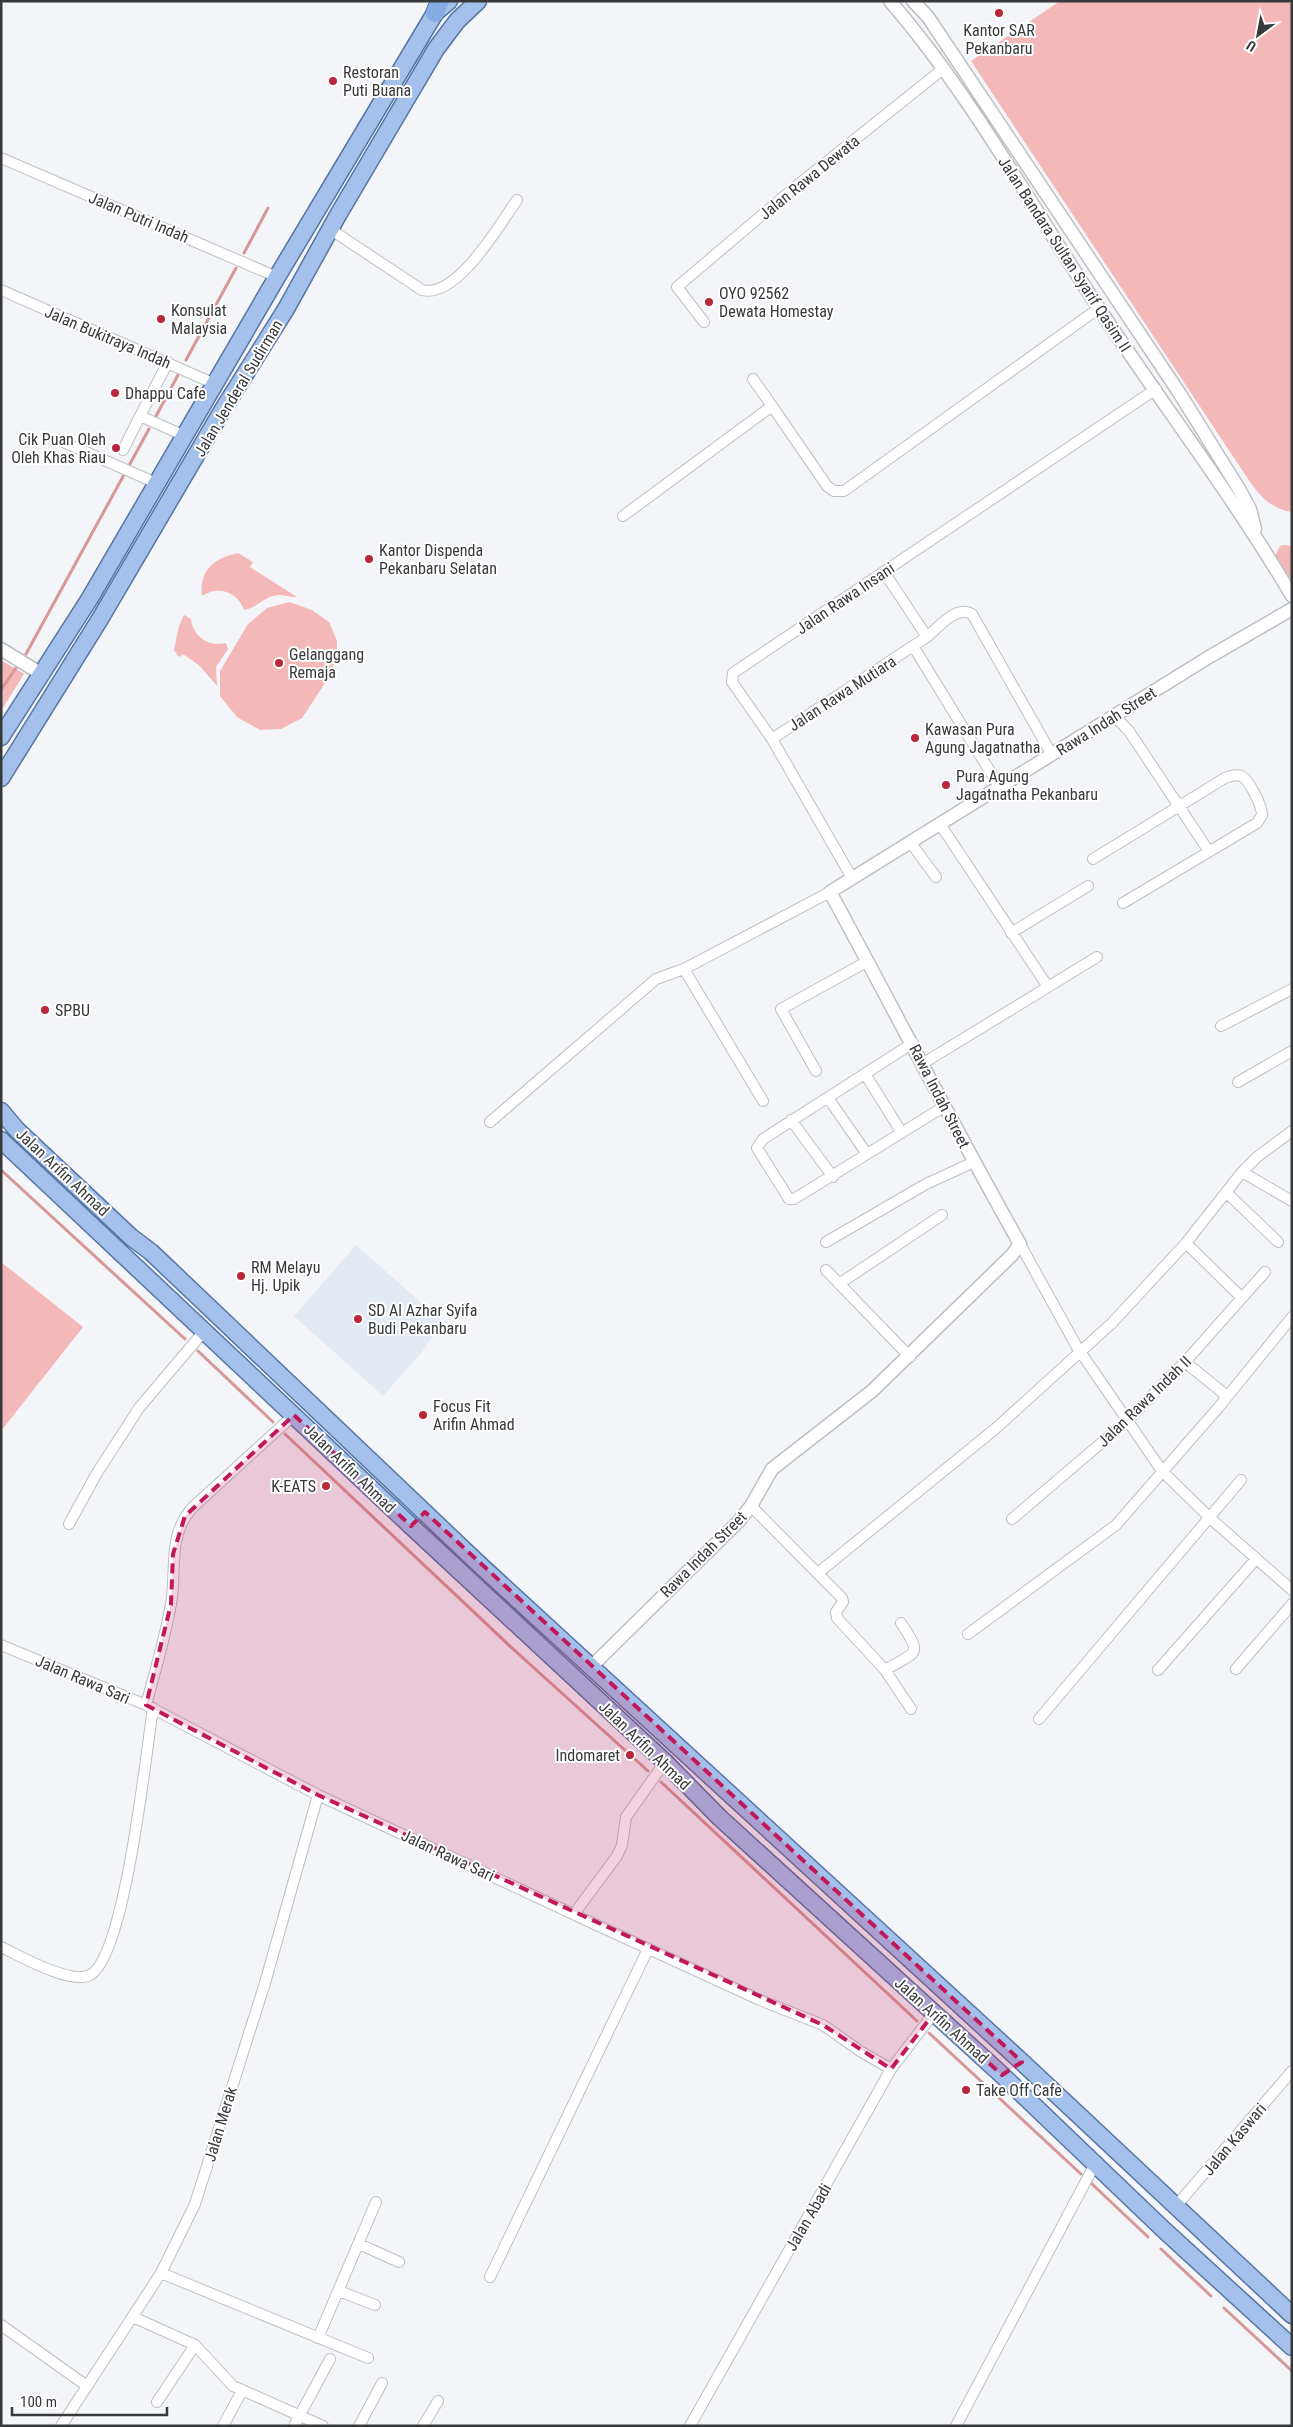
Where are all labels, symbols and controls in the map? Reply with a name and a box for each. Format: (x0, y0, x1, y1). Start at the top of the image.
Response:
marker: Kantor SAR Pekanbaru (993, 7, 1005, 19)
north arrow (1233, 10, 1283, 60)
place label: Kantor SAR Pekanbaru (963, 21, 1035, 58)
text: U (1243, 37, 1259, 55)
place label: Restoran Puti Buana (343, 63, 411, 100)
marker: Restoran Puti Buana (327, 75, 339, 87)
street label: Jalan Rawa Dewata (755, 131, 863, 224)
street label: Jalan Bandara Sultan Syarif Qasim II (994, 153, 1135, 356)
street label: Jalan Putri Indah (86, 188, 192, 247)
place label: OYO 92562 Dewata Homestay (719, 284, 834, 321)
marker: OYO 92562 Dewata Homestay (703, 296, 715, 308)
place label: Konsulat Malaysia (171, 301, 227, 338)
street label: Jalan Bukitraya Indah (42, 302, 174, 373)
marker: Konsulat Malaysia (155, 313, 167, 325)
street label: Jalan Jenderal Sudirman (190, 316, 287, 460)
place label: Dhappu Cafe (125, 384, 206, 403)
marker: Dhappu Cafe (109, 387, 121, 399)
place label: Cik Puan Oleh Oleh Khas Riau (11, 430, 106, 467)
marker: Cik Puan Oleh Oleh Khas Riau (110, 442, 122, 454)
place label: Kantor Dispenda Pekanbaru Selatan (379, 541, 497, 578)
marker: Kantor Dispenda Pekanbaru Selatan (363, 553, 375, 565)
street label: Jalan Rawa Insani (793, 559, 898, 638)
place label: Gelanggang Remaja (289, 645, 364, 682)
street label: Jalan Rawa Mutiara (785, 652, 900, 735)
marker: Gelanggang Remaja (273, 657, 285, 669)
street label: Rawa Indah Street (1053, 683, 1160, 760)
place label: Kawasan Pura Agung Jagatnatha (925, 720, 1040, 757)
marker: Kawasan Pura Agung Jagatnatha (909, 732, 921, 744)
place label: Pura Agung Jagatnatha Pekanbaru (956, 767, 1098, 804)
marker: Pura Agung Jagatnatha Pekanbaru (940, 779, 952, 791)
place label: SPBU (55, 1001, 90, 1020)
marker: SPBU (39, 1004, 51, 1016)
street label: Rawa Indah Street (905, 1041, 974, 1152)
street label: Jalan Arifin Ahmad (12, 1125, 113, 1220)
place label: RM Melayu Hj. Upik (251, 1258, 320, 1295)
marker: RM Melayu Hj. Upik (235, 1270, 247, 1282)
place label: SD Al Azhar Syifa Budi Pekanbaru (368, 1301, 477, 1338)
marker: SD Al Azhar Syifa Budi Pekanbaru (352, 1313, 364, 1325)
street label: Jalan Rawa Indah II (1094, 1352, 1195, 1451)
place label: Focus Fit Arifin Ahmad (433, 1397, 515, 1434)
marker: Focus Fit Arifin Ahmad (417, 1409, 429, 1421)
street label: Jalan Arifin Ahmad (300, 1420, 399, 1517)
place label: K-EATS (271, 1477, 316, 1496)
marker: K-EATS (320, 1480, 332, 1492)
street label: Rawa Indah Street (656, 1507, 751, 1601)
street label: Jalan Rawa Sari (33, 1651, 133, 1708)
street label: Jalan Arifin Ahmad (595, 1697, 694, 1794)
place label: Indomaret (556, 1746, 620, 1765)
marker: Indomaret (624, 1749, 636, 1761)
street label: Jalan Rawa Sari (398, 1826, 497, 1885)
street label: Jalan Arifin Ahmad (891, 1973, 993, 2068)
place label: Take Off Cafe (976, 2081, 1062, 2100)
street label: Jalan Merak (200, 2084, 241, 2164)
marker: Take Off Cafe (960, 2084, 972, 2096)
street label: Jalan Kaswari (1199, 2099, 1270, 2179)
street label: Jalan Abadi (782, 2180, 835, 2254)
scale bar (12, 2384, 168, 2416)
text: 100 m (20, 2393, 57, 2411)

